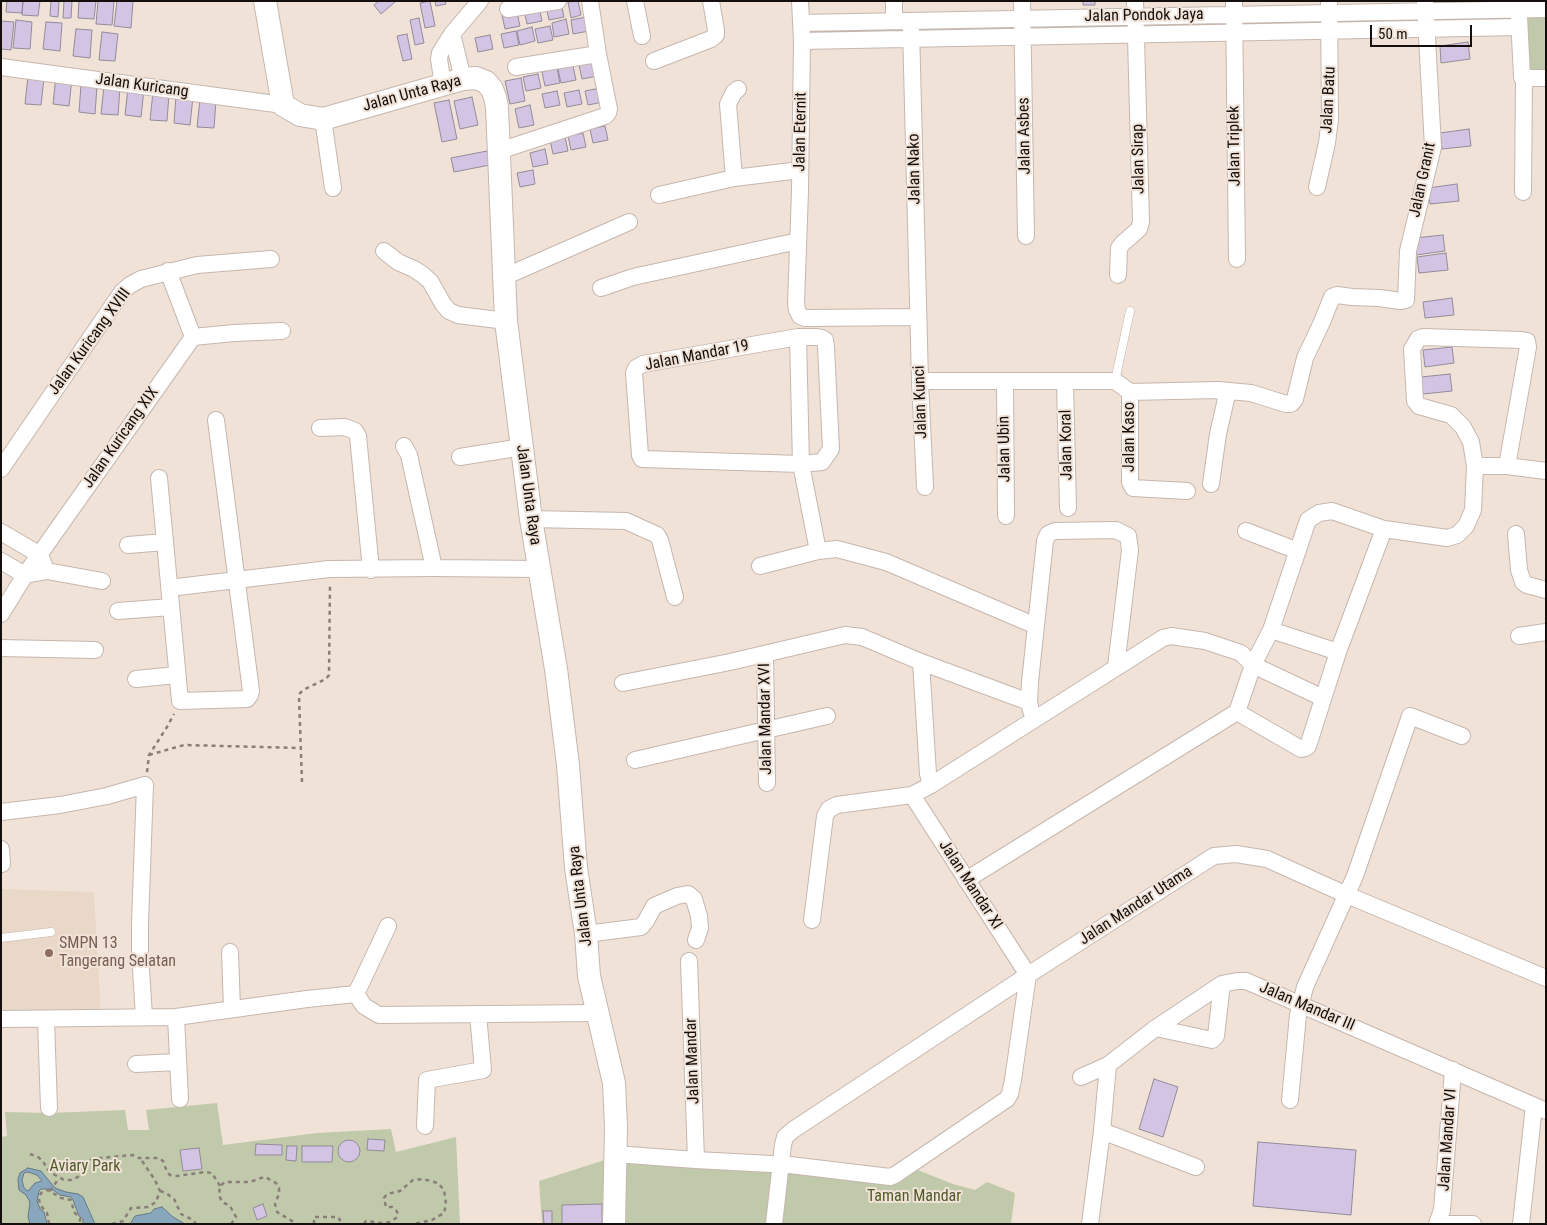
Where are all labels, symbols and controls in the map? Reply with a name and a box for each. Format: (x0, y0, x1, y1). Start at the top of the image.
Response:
street label: Jalan Pondok Jaya (1084, 5, 1204, 27)
scale bar (1372, 15, 1474, 47)
text: 50 m (1378, 25, 1408, 43)
street label: Jalan Batu (1318, 66, 1340, 134)
street label: Jalan Kuricang (94, 70, 190, 102)
street label: Jalan Unta Raya (361, 72, 463, 116)
street label: Jalan Eternit (791, 92, 811, 172)
street label: Jalan Asbes (1015, 97, 1035, 175)
street label: Jalan Triplek (1225, 105, 1245, 187)
street label: Jalan Sirap (1129, 124, 1149, 194)
street label: Jalan Nako (905, 133, 925, 205)
street label: Jalan Granit (1406, 141, 1440, 219)
street label: Jalan Kuricang XVIII (45, 285, 135, 399)
street label: Jalan Mandar 19 (643, 337, 751, 375)
street label: Jalan Kunci (910, 365, 932, 439)
street label: Jalan Kuricang XIX (79, 384, 163, 492)
street label: Jalan Kaso (1120, 402, 1140, 472)
street label: Jalan Koral (1057, 410, 1077, 480)
street label: Jalan Ubin (995, 416, 1015, 482)
street label: Jalan Unta Raya (511, 444, 545, 546)
street label: Jalan Mandar XVI (755, 663, 777, 775)
street label: Jalan Mandar XI (934, 837, 1006, 933)
street label: Jalan Unta Raya (565, 845, 597, 947)
street label: Jalan Mandar Utama (1076, 862, 1196, 950)
place label: SMPN 13 Tangerang Selatan (59, 934, 176, 972)
marker: SMPN 13 Tangerang Selatan (43, 947, 55, 959)
street label: Jalan Mandar III (1256, 978, 1358, 1036)
street label: Jalan Mandar (682, 1018, 704, 1104)
street label: Jalan Mandar VI (1435, 1088, 1461, 1192)
park label: Aviary Park (50, 1157, 120, 1177)
park label: Taman Mandar (867, 1187, 961, 1207)

